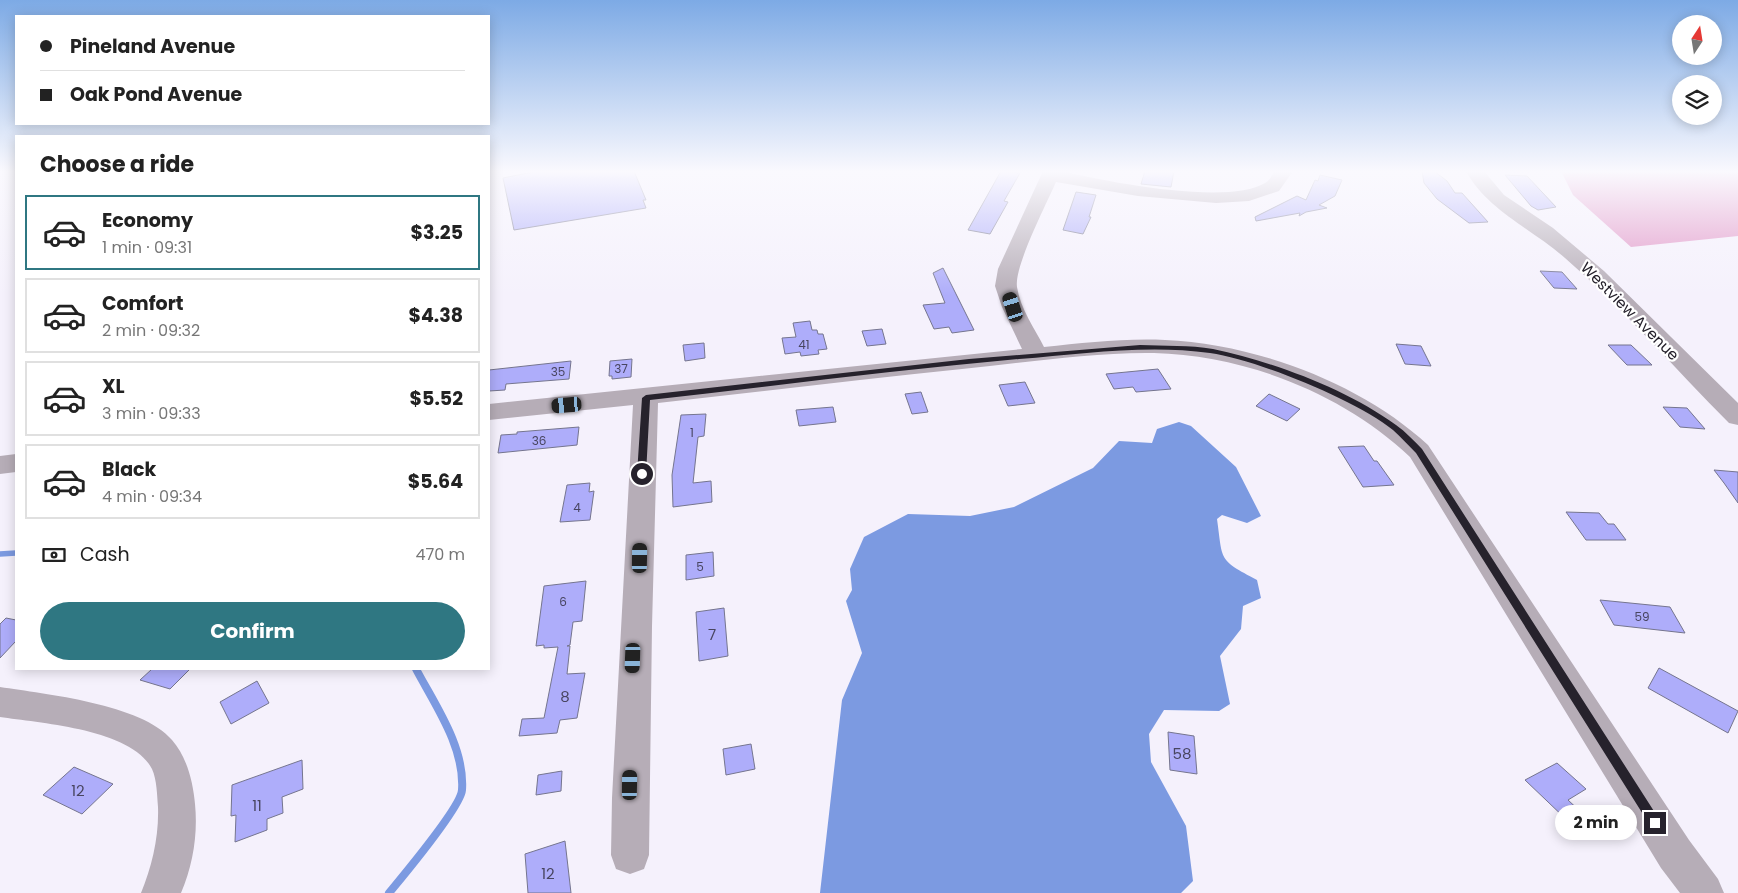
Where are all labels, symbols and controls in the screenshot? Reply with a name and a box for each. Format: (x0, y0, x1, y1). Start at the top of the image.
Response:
north arrow (1672, 15, 1722, 65)
map controls (1672, 15, 1722, 125)
text: Pineland Avenue (70, 33, 235, 60)
button: layers (1672, 75, 1722, 125)
text: Oak Pond Avenue (70, 81, 242, 108)
text: Choose a ride (40, 149, 194, 180)
text: Economy (102, 207, 193, 234)
icon: car (42, 210, 87, 255)
text: $3.25 (410, 219, 463, 246)
text: 1 min · 09:31 (102, 236, 192, 259)
street label: Westview Avenue (1576, 257, 1684, 365)
text: Comfort (102, 290, 184, 317)
car (1001, 290, 1024, 324)
icon: car (42, 293, 87, 338)
text: $4.38 (408, 302, 463, 329)
text: 2 min · 09:32 (102, 319, 200, 342)
house number: 41 (798, 336, 810, 353)
house number: 37 (614, 360, 628, 377)
house number: 35 (551, 363, 565, 380)
text: XL (102, 373, 125, 400)
icon: car (42, 376, 87, 421)
text: $5.52 (410, 385, 463, 412)
car (551, 396, 582, 414)
text: 3 min · 09:33 (102, 402, 201, 425)
house number: 1 (690, 424, 694, 441)
house number: 36 (532, 432, 546, 449)
text: Black (102, 456, 156, 483)
icon: car (42, 459, 87, 504)
route start (631, 463, 653, 485)
text: $5.64 (408, 468, 463, 495)
text: 4 min · 09:34 (102, 485, 202, 508)
house number: 4 (573, 499, 581, 516)
icon: cash (40, 541, 68, 569)
text: Cash (80, 541, 130, 568)
text: 470 m (415, 543, 465, 566)
car (632, 543, 647, 573)
house number: 5 (696, 558, 704, 575)
house number: 6 (559, 593, 567, 610)
button: Confirm (40, 602, 465, 660)
house number: 59 (1634, 608, 1650, 625)
house number: 7 (708, 624, 716, 645)
car (624, 643, 641, 673)
house number: 8 (560, 686, 570, 707)
house number: 58 (1173, 743, 1191, 764)
car (622, 770, 637, 800)
house number: 12 (71, 780, 85, 801)
house number: 11 (252, 795, 262, 816)
callout: 2 min (1555, 806, 1638, 840)
text: 2 min (1574, 811, 1618, 834)
route end (1644, 812, 1666, 834)
house number: 12 (541, 863, 555, 884)

